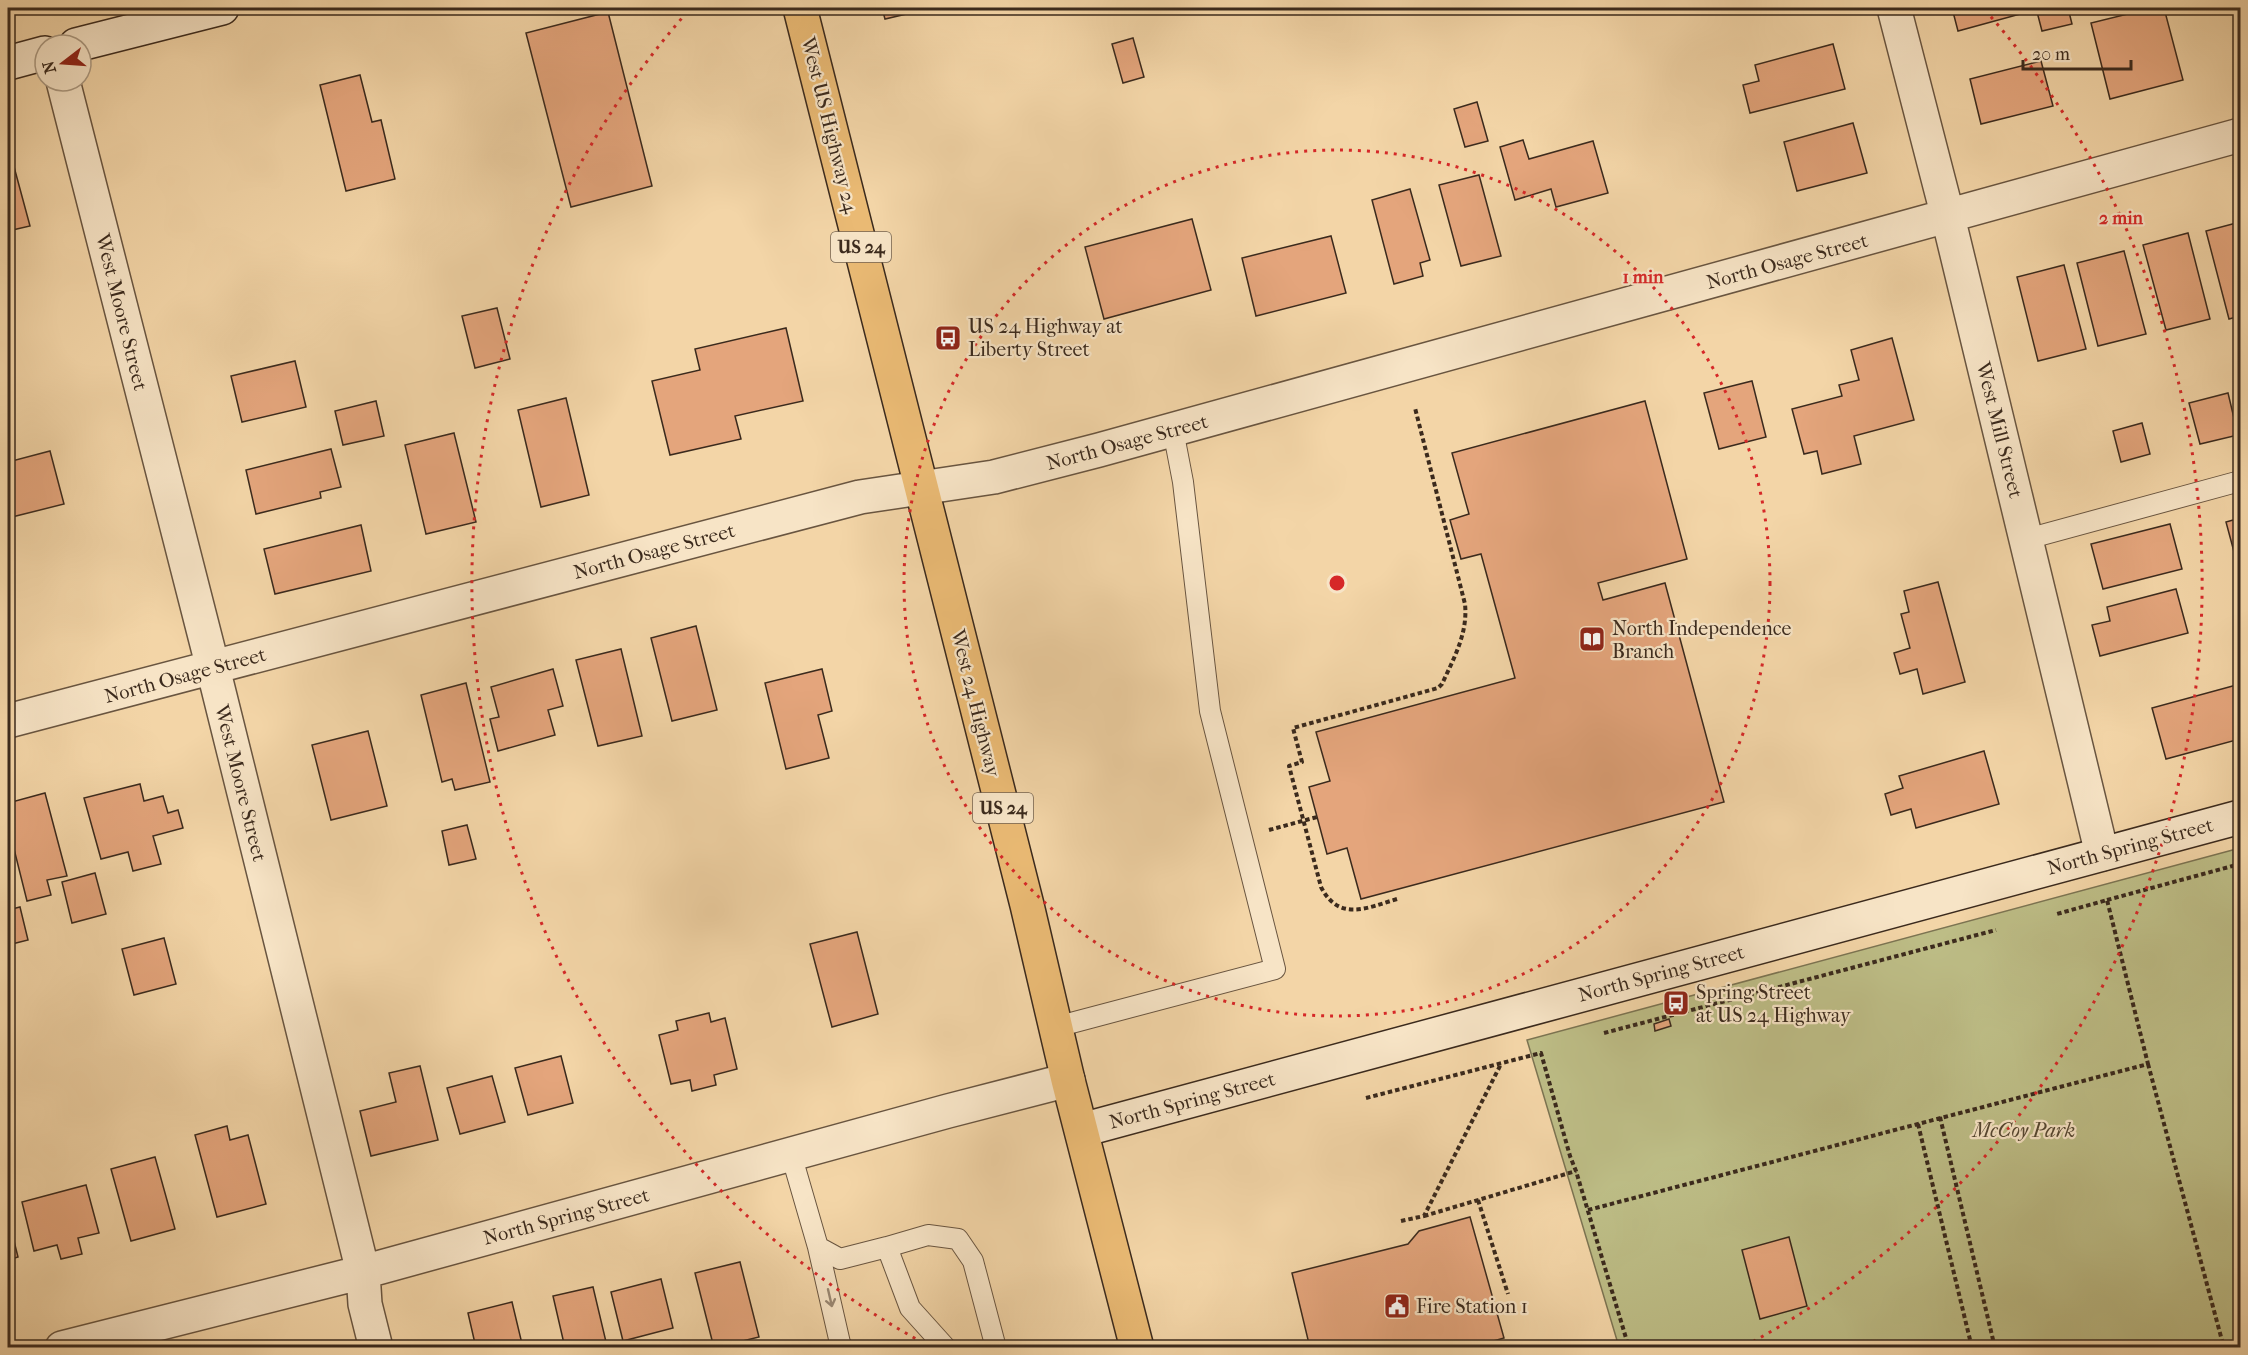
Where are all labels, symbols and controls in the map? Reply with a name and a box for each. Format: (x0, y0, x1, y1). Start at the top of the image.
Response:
north arrow (33, 33, 93, 93)
scale bar (2023, 33, 2131, 71)
street label: West US Highway 24 (796, 34, 863, 217)
text: 20 m (2032, 44, 2070, 65)
text: N (38, 58, 60, 76)
text: 2 min (2099, 208, 2143, 229)
street label: North Osage Street (1704, 229, 1870, 294)
street label: West Moore Street (91, 230, 152, 393)
road number: US 24 (831, 232, 891, 262)
text: 1 min (1622, 267, 1664, 288)
place label: US 24 Highway at Liberty Street (968, 315, 1123, 361)
bus stop icon: US 24 Highway at Liberty Street (933, 323, 963, 353)
street label: West Mill Street (1971, 359, 2028, 501)
street label: North Osage Street (1044, 410, 1210, 475)
street label: North Osage Street (571, 519, 737, 584)
centre of rings (1327, 573, 1347, 593)
place label: North Independence Branch (1612, 617, 1792, 663)
library icon: North Independence Branch (1577, 624, 1607, 654)
street label: West 24 Highway (946, 626, 1005, 780)
street label: North Osage Street (102, 643, 268, 708)
street label: West Moore Street (210, 701, 271, 864)
road number: US 24 (973, 793, 1033, 823)
street label: North Spring Street (2045, 813, 2216, 880)
street label: North Spring Street (1576, 940, 1747, 1007)
place label: Spring Street at US 24 Highway (1696, 981, 1852, 1027)
bus stop icon: Spring Street at US 24 Highway (1661, 988, 1691, 1018)
street label: North Spring Street (1107, 1067, 1278, 1134)
park label: McCoy Park (1971, 1119, 2075, 1142)
street label: North Spring Street (481, 1183, 652, 1250)
one-way arrow (824, 1288, 836, 1307)
public building icon: Fire Station 1 (1382, 1291, 1412, 1321)
place label: Fire Station 1 (1416, 1295, 1528, 1318)

